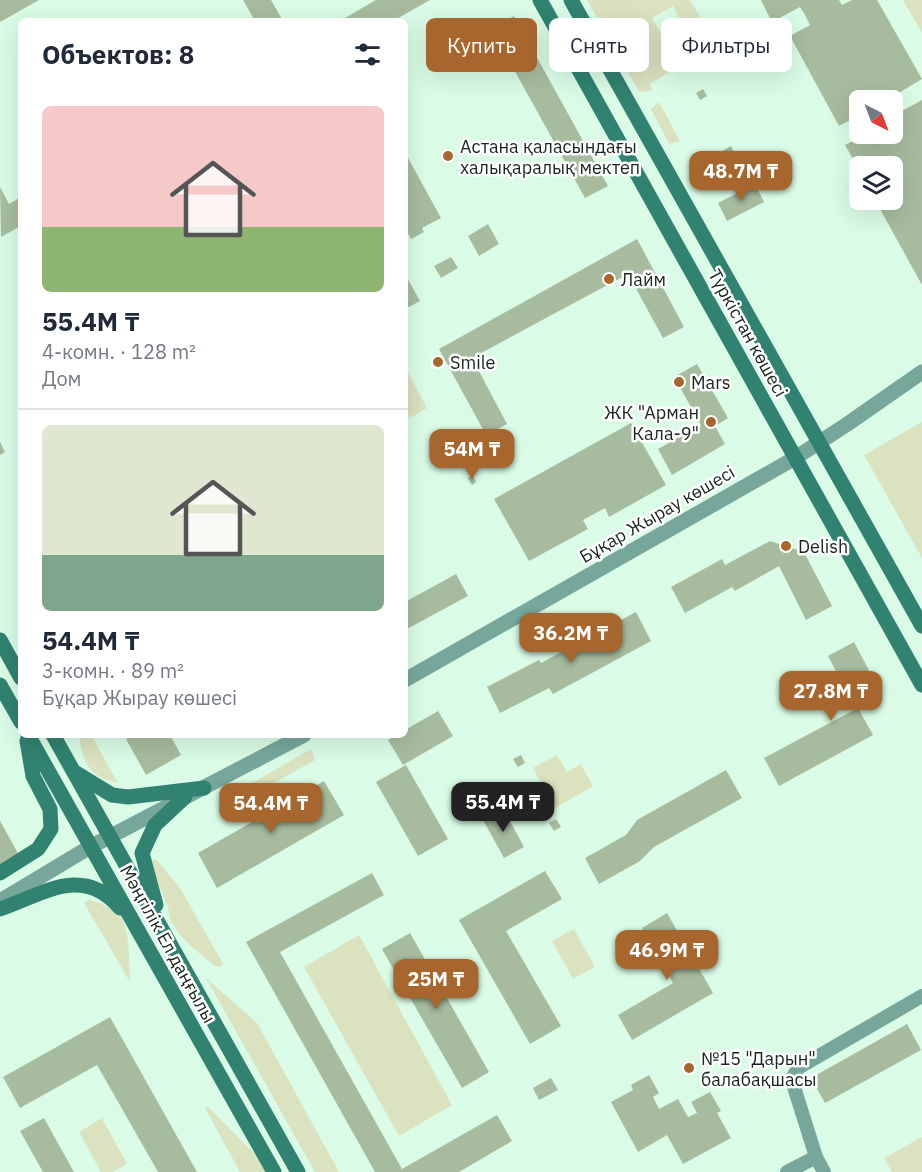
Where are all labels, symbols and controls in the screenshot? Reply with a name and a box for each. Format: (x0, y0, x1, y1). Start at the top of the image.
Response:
chip: Купить (426, 18, 537, 72)
chip: Снять (549, 18, 649, 72)
chip: Фильтры (661, 18, 792, 72)
text: Объектов: 8 (42, 37, 194, 71)
icon: filters (351, 38, 384, 71)
north arrow (849, 90, 903, 144)
map controls (849, 90, 903, 210)
place label: Астана қаласындағы халықаралық мектеп (460, 135, 640, 179)
icon: home (159, 145, 267, 253)
marker: Астана қаласындағы халықаралық мектеп (441, 149, 455, 163)
pin: 48.7M ₸ (686, 151, 796, 202)
button: layers (849, 156, 903, 210)
text: 48.7M ₸ (703, 157, 779, 184)
street label: Түркістан көшесі (703, 265, 793, 401)
place label: Лайм (621, 268, 666, 291)
marker: Лайм (602, 272, 616, 286)
text: 55.4M ₸ (42, 304, 140, 338)
text: 4-комн. · 128 m² (42, 338, 196, 365)
place label: Smile (450, 351, 496, 374)
marker: Smile (431, 355, 445, 369)
text: Дом (42, 365, 82, 392)
place label: Mars (691, 371, 731, 394)
marker: Mars (672, 375, 686, 389)
place label: ЖК "Арман Кала-9" (604, 401, 699, 445)
marker: ЖК "Арман Кала-9" (704, 415, 718, 429)
pin: 54M ₸ (430, 429, 514, 480)
text: 54M ₸ (443, 435, 501, 462)
street label: Бұқар Жырау көшесі (575, 460, 739, 568)
icon: home (159, 464, 267, 572)
place label: Delish (798, 535, 848, 558)
marker: Delish (779, 539, 793, 553)
pin: 36.2M ₸ (516, 613, 626, 664)
text: 36.2M ₸ (533, 619, 609, 646)
text: 54.4M ₸ (42, 623, 140, 657)
text: 3-комн. · 89 m² (42, 657, 184, 684)
pin: 27.8M ₸ (776, 671, 886, 722)
text: 27.8M ₸ (793, 677, 869, 704)
text: Бұқар Жырау көшесі (42, 684, 237, 711)
pin: 55.4M ₸ (448, 782, 558, 833)
pin: 54.4M ₸ (216, 783, 326, 834)
text: 55.4M ₸ (465, 788, 541, 815)
text: 54.4M ₸ (233, 789, 309, 816)
street label: Мәңгілік Ел даңғылы (115, 861, 221, 1027)
pin: 46.9M ₸ (612, 930, 722, 981)
text: 46.9M ₸ (629, 936, 705, 963)
pin: 25M ₸ (394, 959, 478, 1010)
text: 25M ₸ (407, 965, 465, 992)
place label: №15 "Дарын" балабақшасы (701, 1047, 817, 1091)
marker: №15 "Дарын" балабақшасы (682, 1061, 696, 1075)

